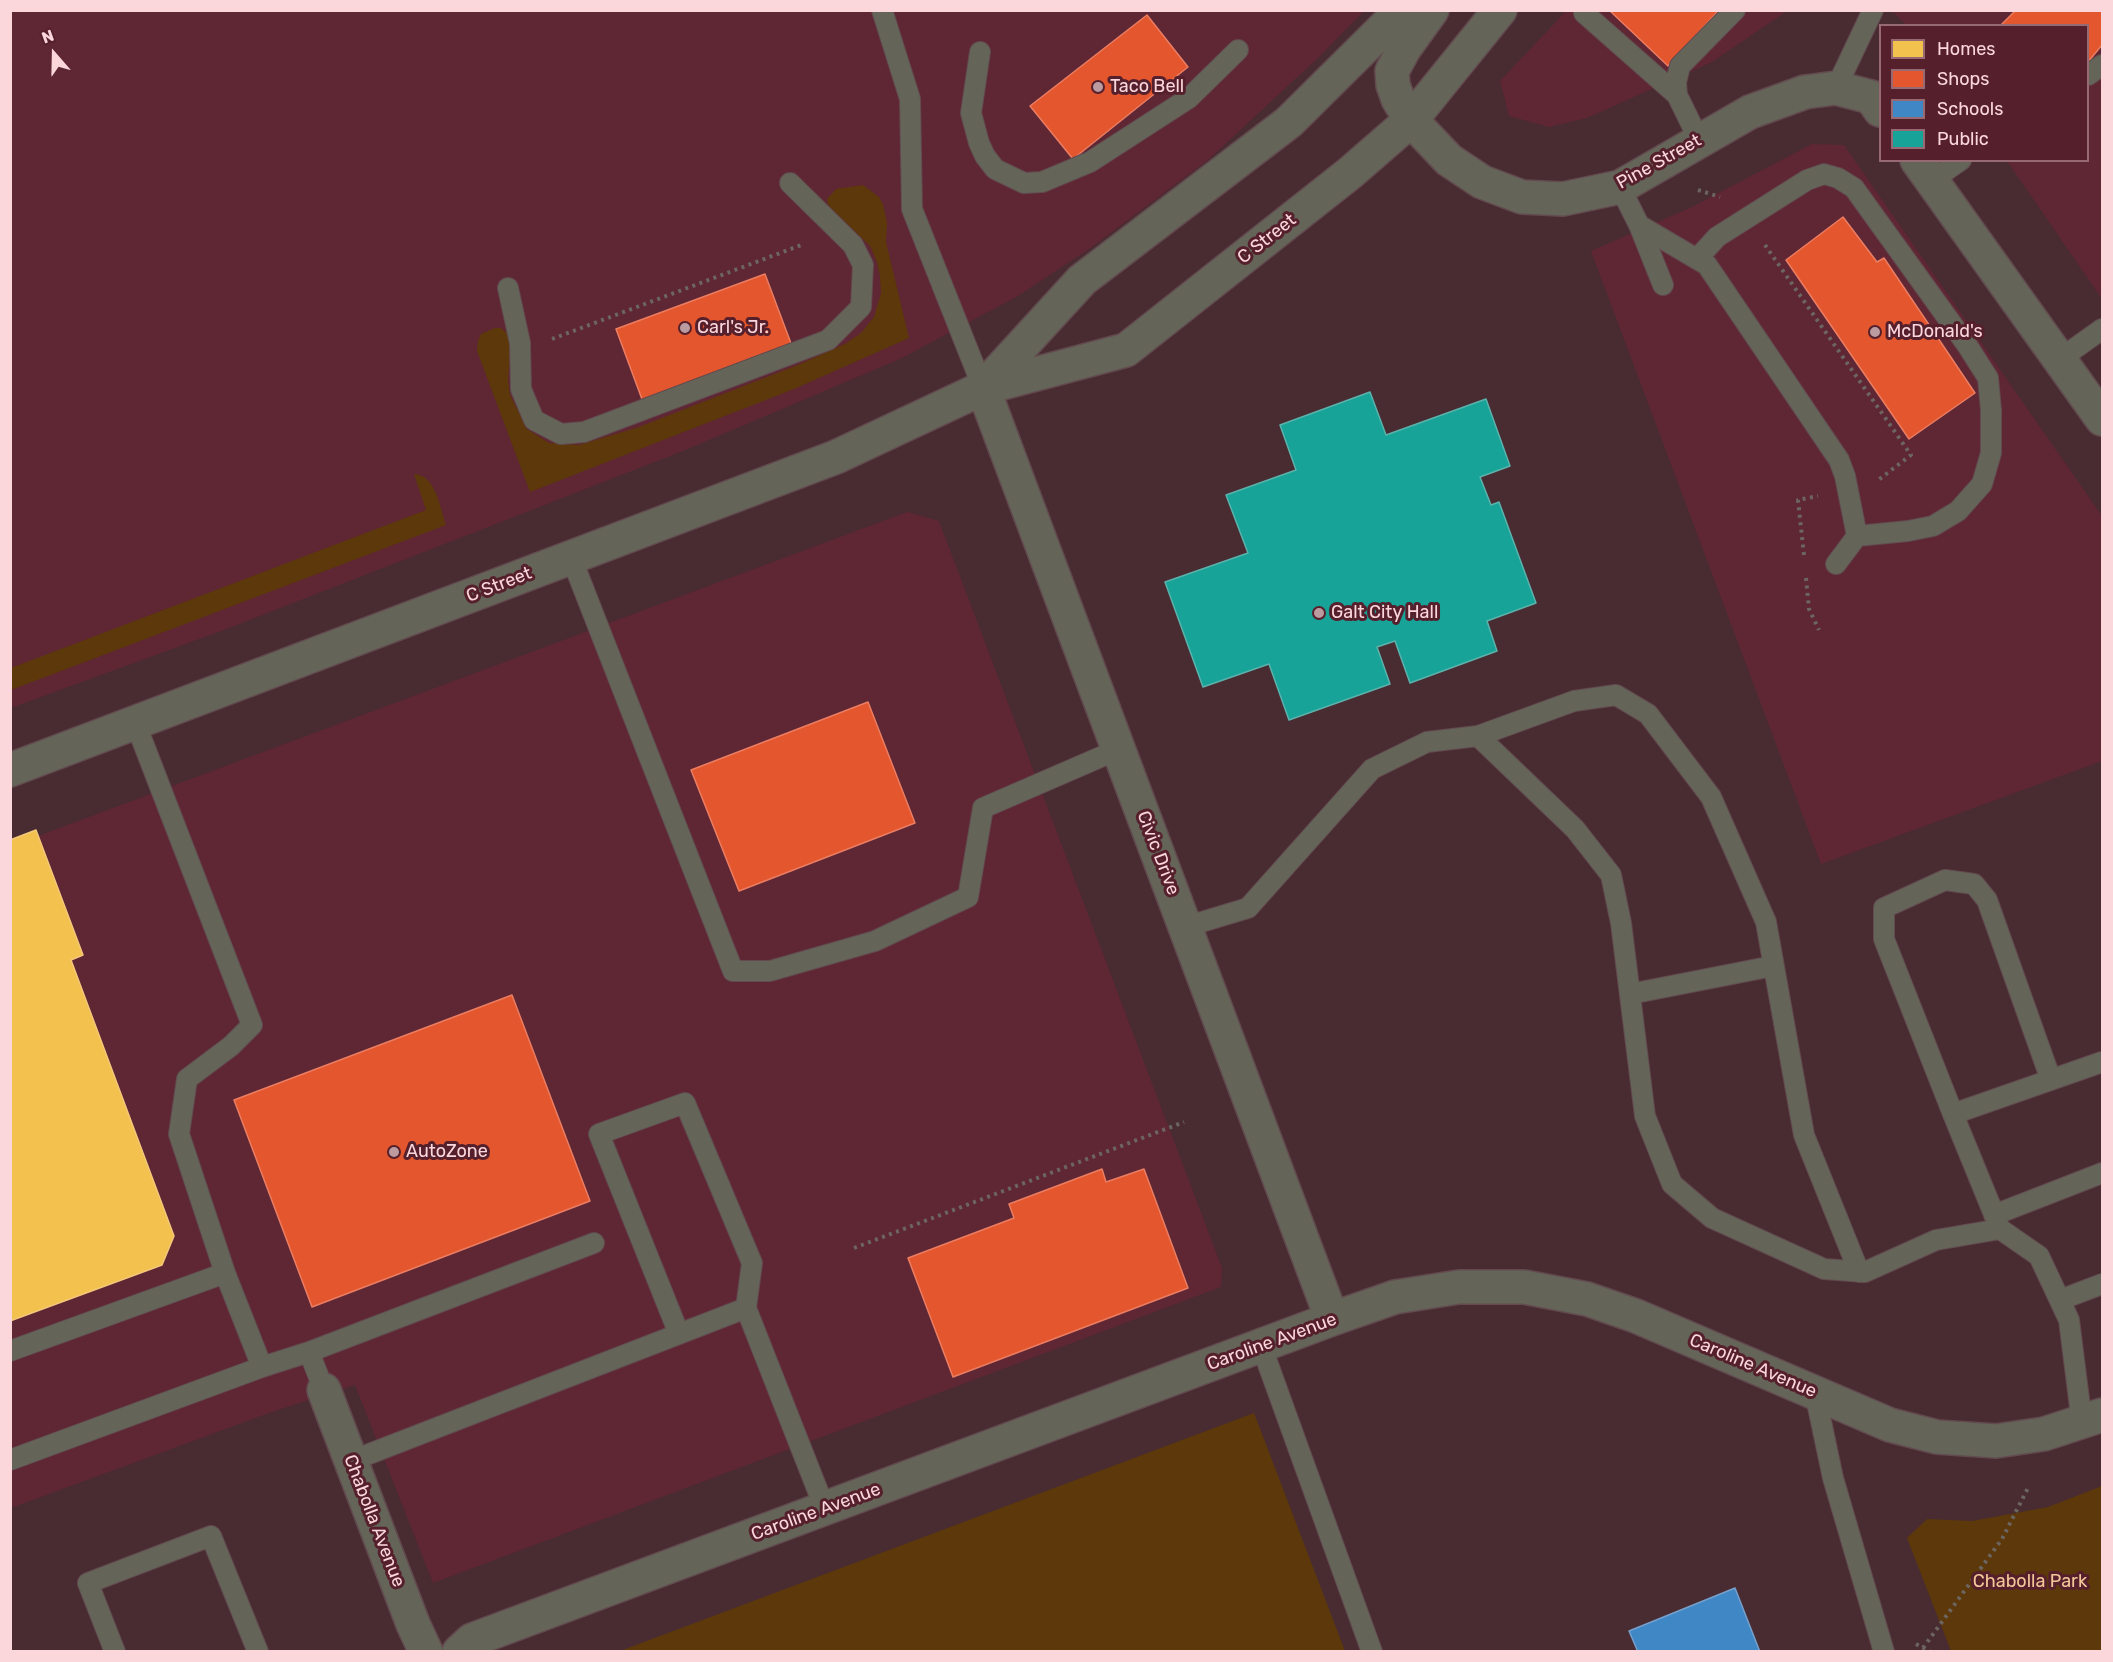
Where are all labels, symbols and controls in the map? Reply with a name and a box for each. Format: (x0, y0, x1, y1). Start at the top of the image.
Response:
north arrow (24, 24, 84, 84)
legend (1879, 24, 2089, 162)
text: N (39, 26, 56, 48)
text: Homes (1937, 38, 1995, 60)
text: Shops (1937, 68, 1989, 90)
place label: Taco Bell (1110, 76, 1184, 98)
marker: Taco Bell (1091, 80, 1105, 94)
text: Schools (1937, 98, 2003, 120)
text: Public (1937, 128, 1989, 150)
street label: Pine Street (1613, 130, 1705, 194)
street label: C Street (1233, 209, 1301, 269)
place label: Carl's Jr. (697, 317, 769, 339)
marker: Carl's Jr. (678, 321, 692, 335)
place label: McDonald's (1887, 321, 1983, 343)
marker: McDonald's (1868, 325, 1882, 339)
street label: C Street (463, 563, 535, 607)
place label: Galt City Hall (1331, 602, 1438, 624)
marker: Galt City Hall (1312, 606, 1326, 620)
street label: Civic Drive (1132, 808, 1184, 898)
place label: AutoZone (406, 1141, 488, 1163)
marker: AutoZone (387, 1145, 401, 1159)
street label: Caroline Avenue (1204, 1309, 1340, 1375)
street label: Caroline Avenue (1686, 1329, 1820, 1403)
street label: Chabolla Avenue (339, 1452, 409, 1590)
street label: Caroline Avenue (748, 1479, 884, 1545)
park label: Chabolla Park (1973, 1571, 2087, 1593)

